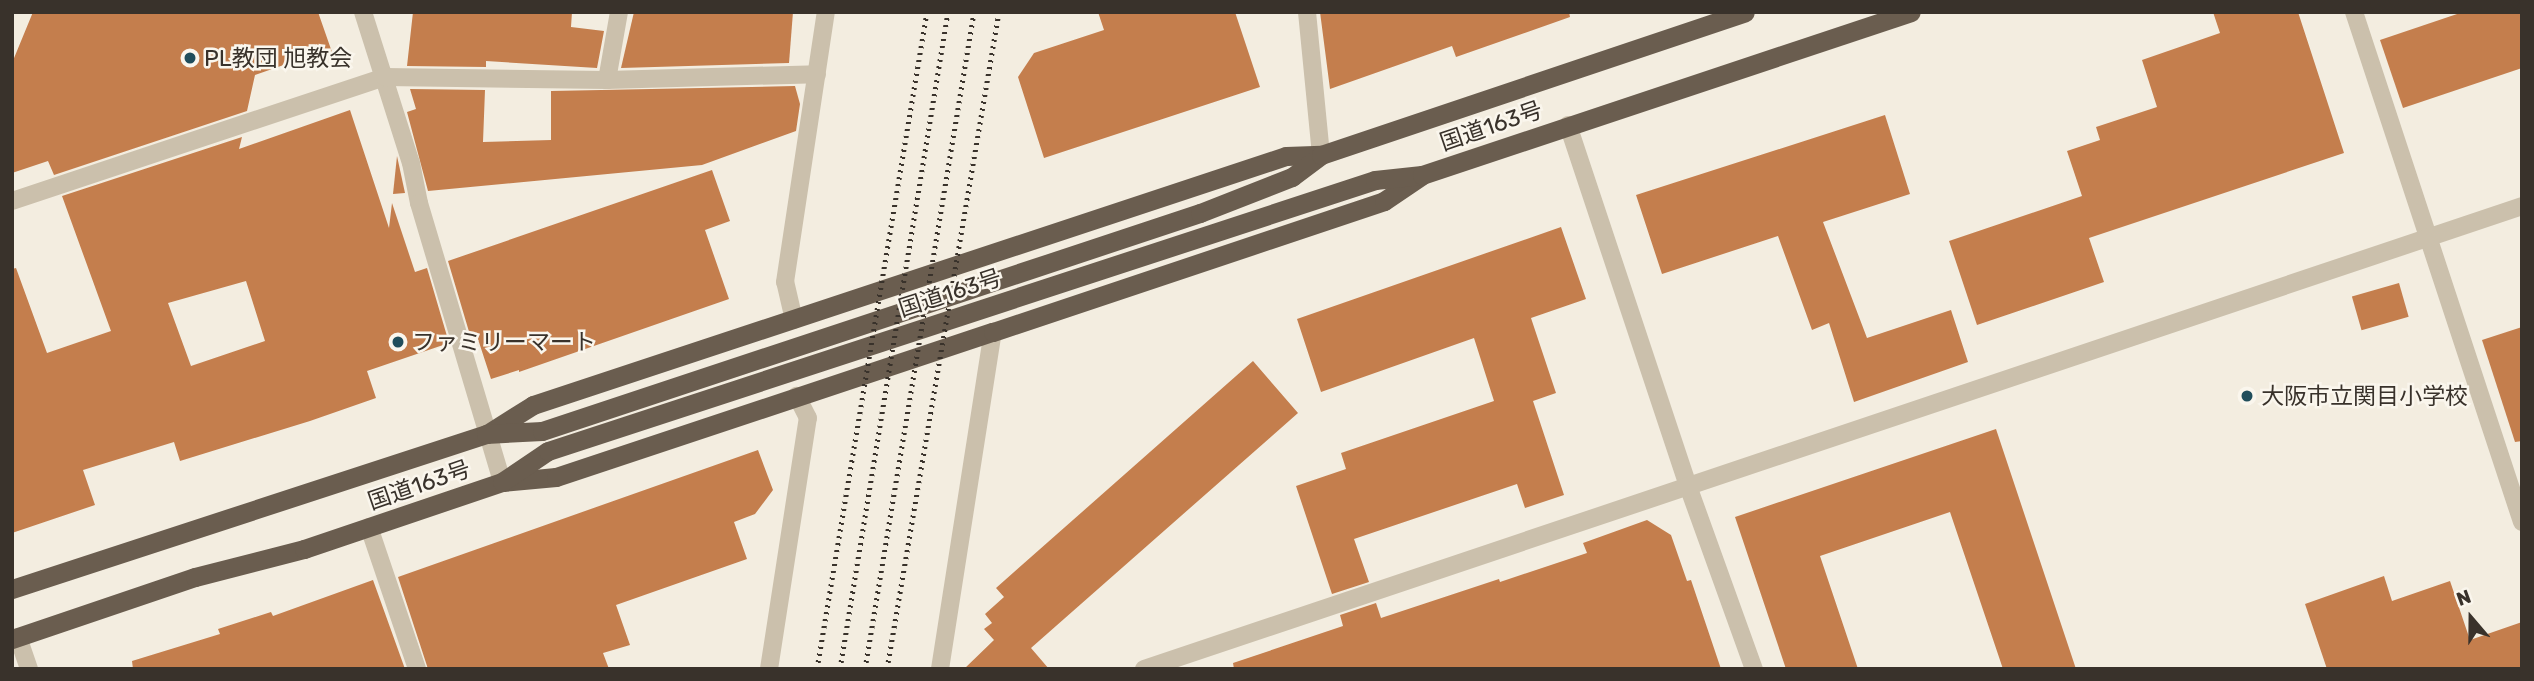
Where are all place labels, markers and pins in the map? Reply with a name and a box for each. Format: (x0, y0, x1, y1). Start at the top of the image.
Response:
place label: PL教団 旭教会 (204, 44, 352, 72)
marker: PL教団 旭教会 (182, 50, 198, 66)
place label: ファミリーマート (412, 328, 596, 356)
marker: ファミリーマート (390, 334, 406, 350)
place label: 大阪市立関目小学校 (2261, 382, 2468, 410)
marker: 大阪市立関目小学校 (2239, 388, 2255, 404)

